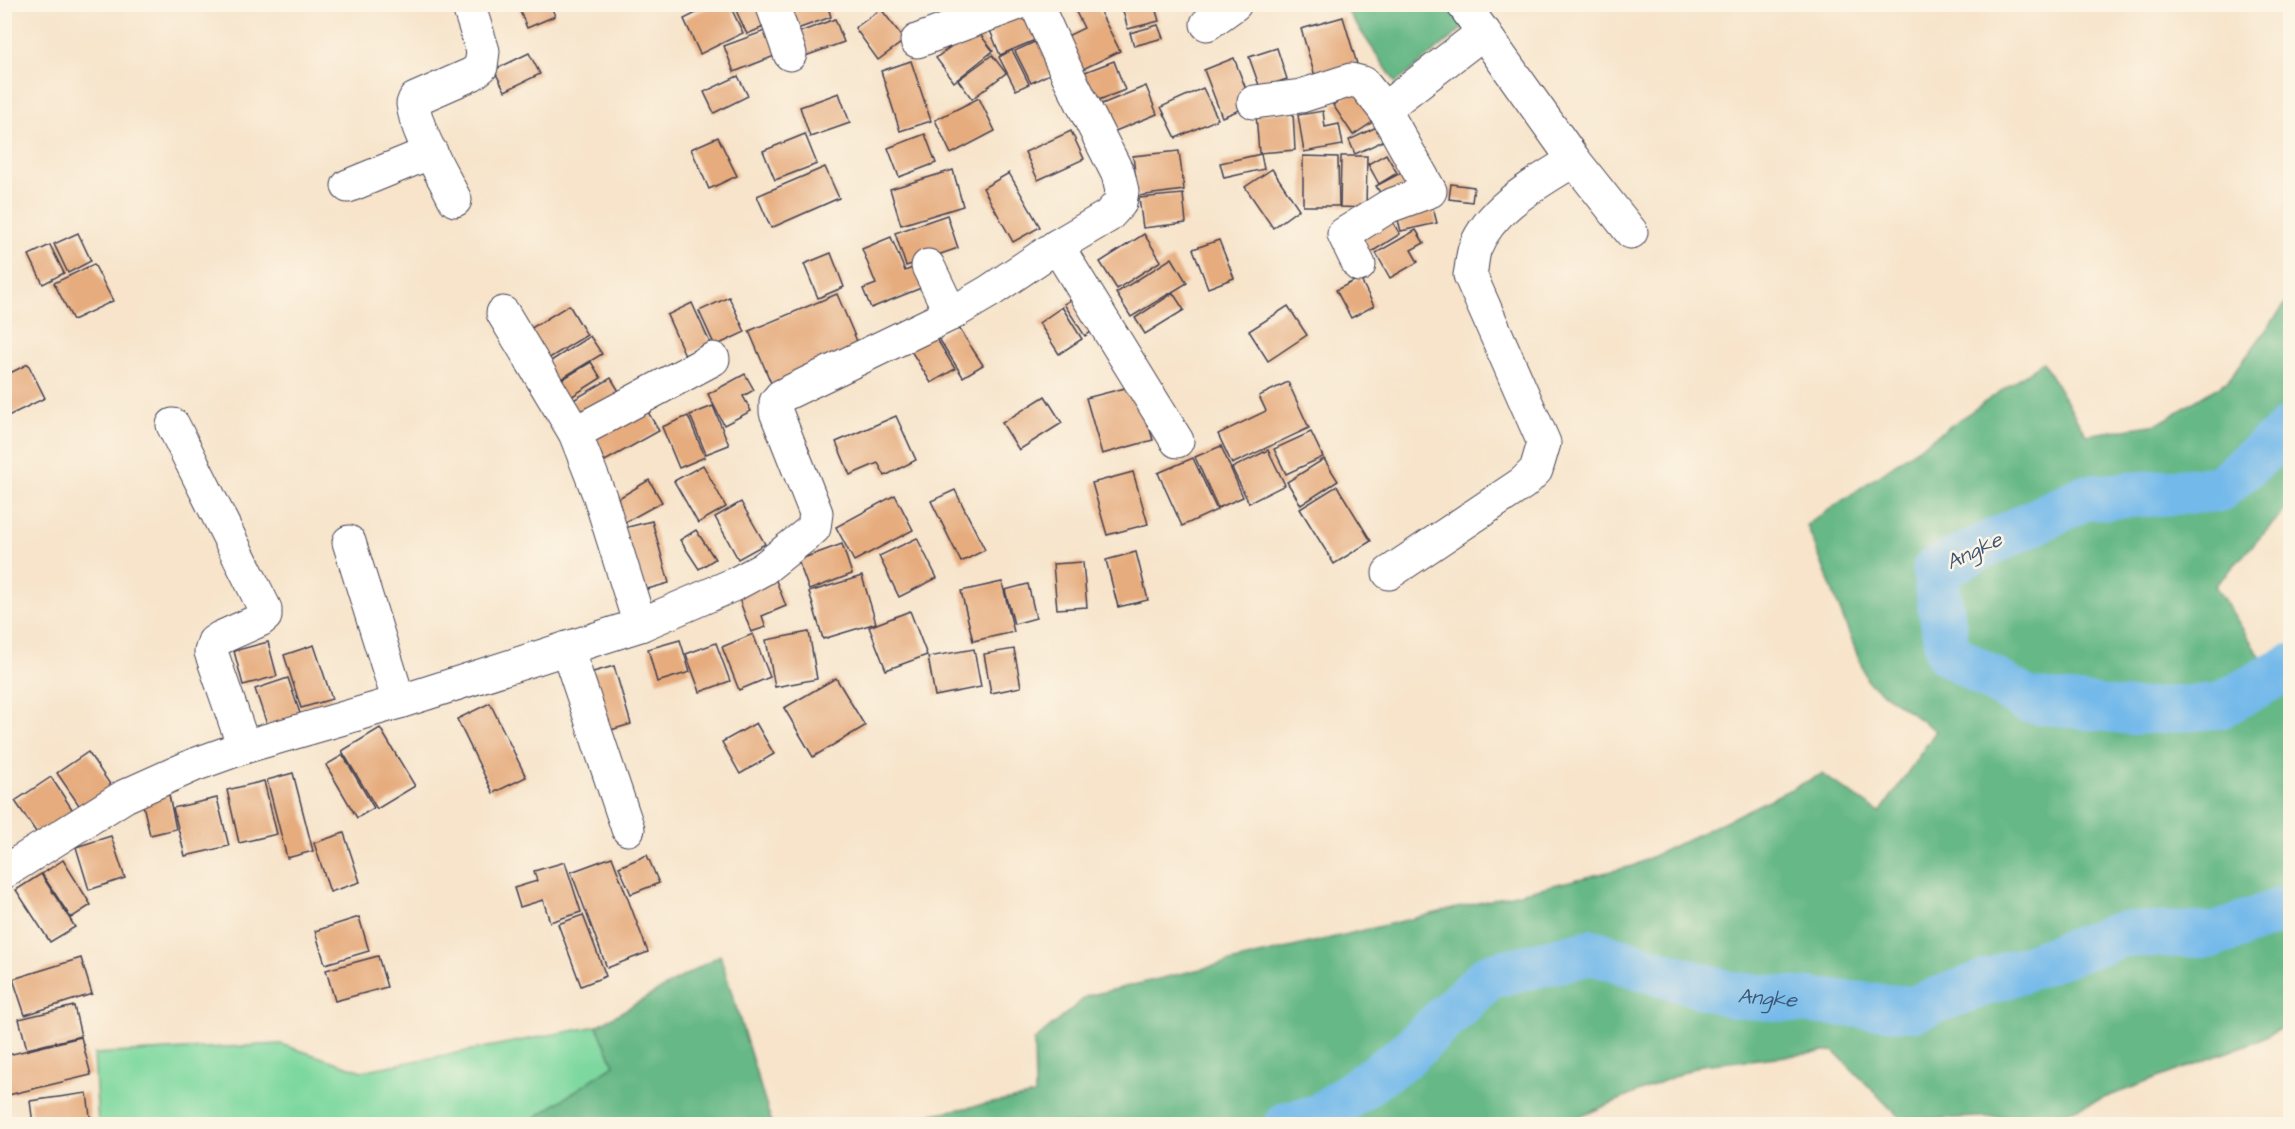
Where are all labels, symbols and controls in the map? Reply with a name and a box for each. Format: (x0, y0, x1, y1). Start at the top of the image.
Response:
water label: Angke (1941, 524, 2009, 578)
water label: Angke (1737, 981, 1800, 1015)

